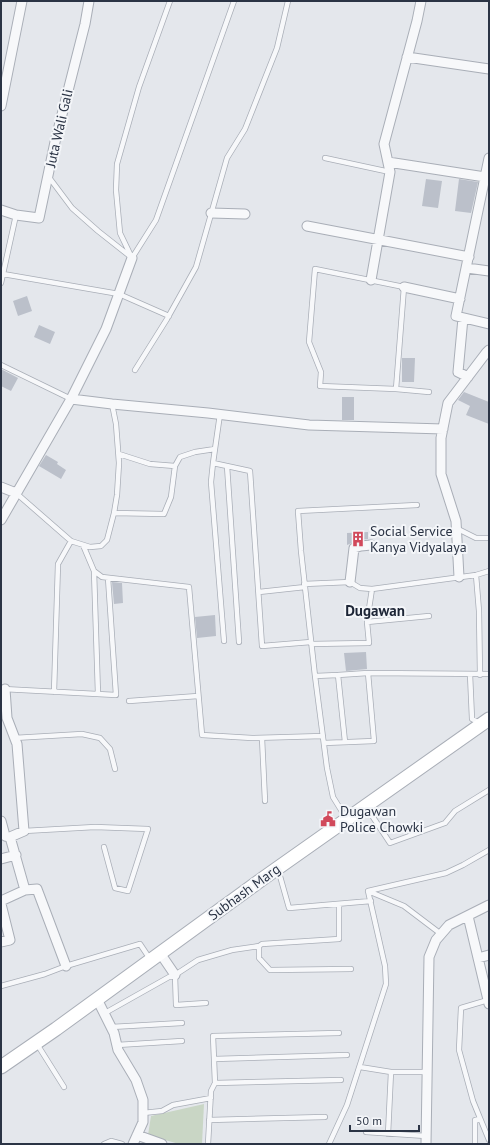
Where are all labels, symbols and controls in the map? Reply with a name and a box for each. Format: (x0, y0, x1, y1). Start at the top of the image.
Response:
street label: Juta Wali Gali (41, 87, 77, 170)
place label: Social Service Kanya Vidyalaya (370, 522, 467, 556)
building icon: Social Service Kanya Vidyalaya (349, 530, 367, 548)
district label: Dugawan (345, 601, 405, 620)
place label: Dugawan Police Chowki (340, 802, 423, 836)
public building icon: Dugawan Police Chowki (319, 810, 337, 828)
street label: Subhash Marg (204, 860, 284, 924)
scale bar (350, 1107, 419, 1133)
text: 50 m (356, 1113, 382, 1128)

